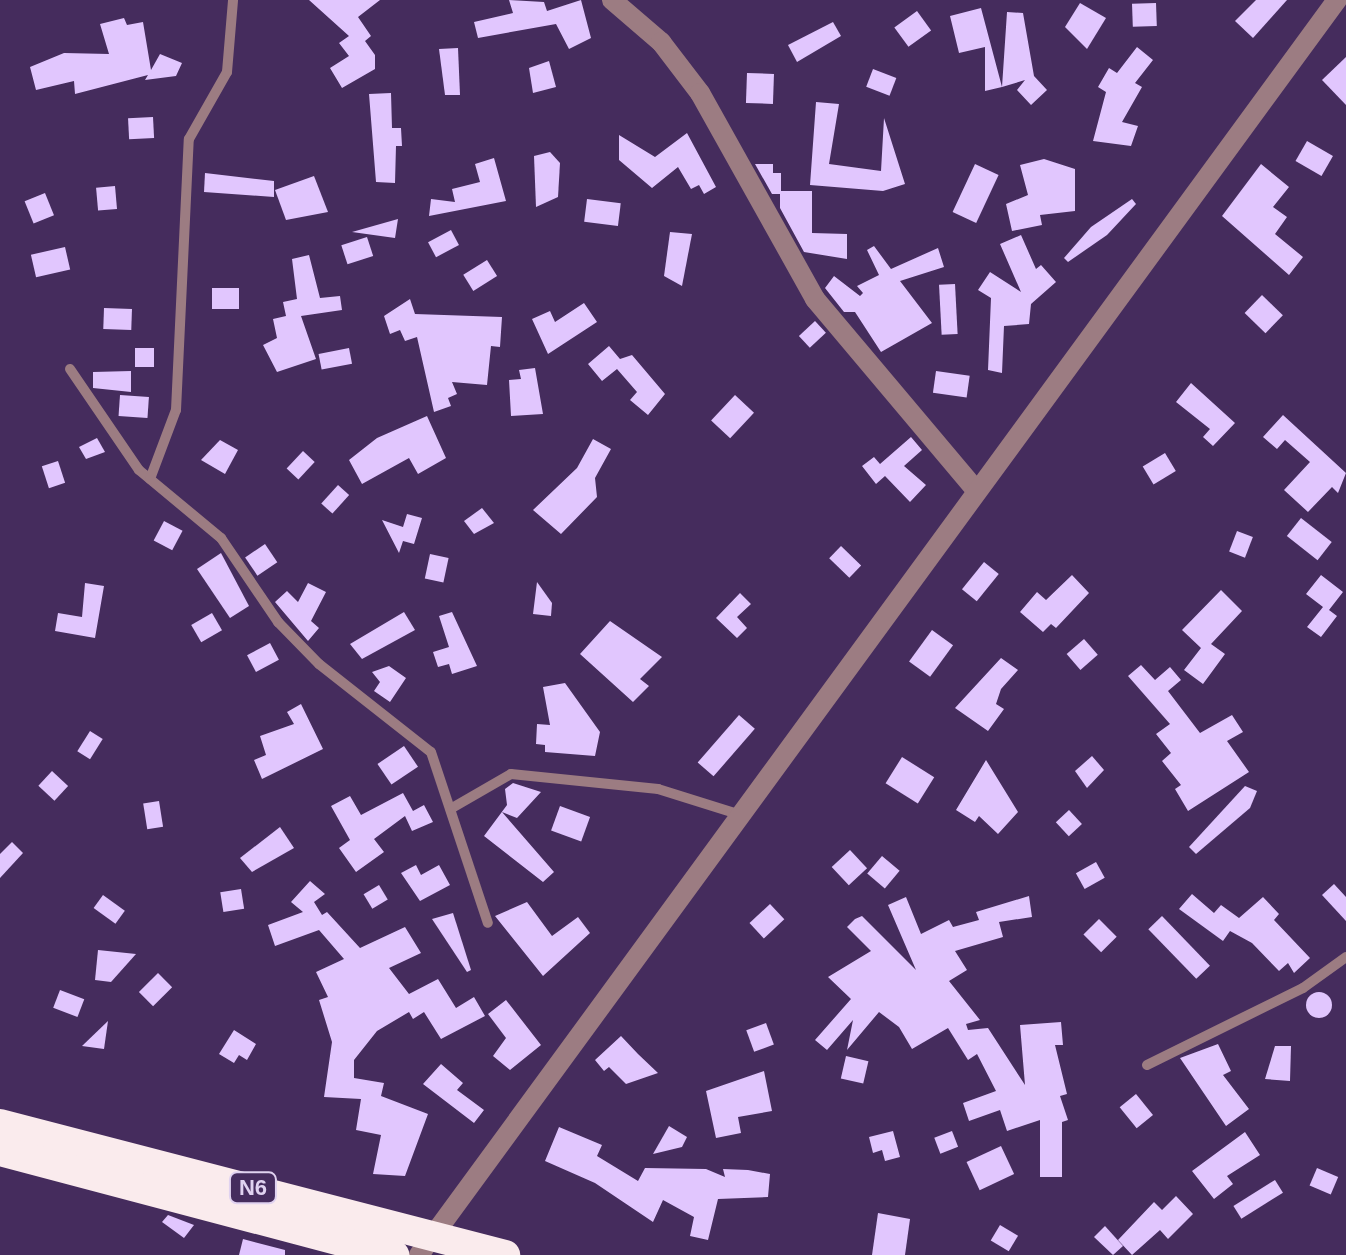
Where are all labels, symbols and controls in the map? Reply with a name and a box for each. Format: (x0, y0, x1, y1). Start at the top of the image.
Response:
road number: N6 (228, 1171, 278, 1205)

